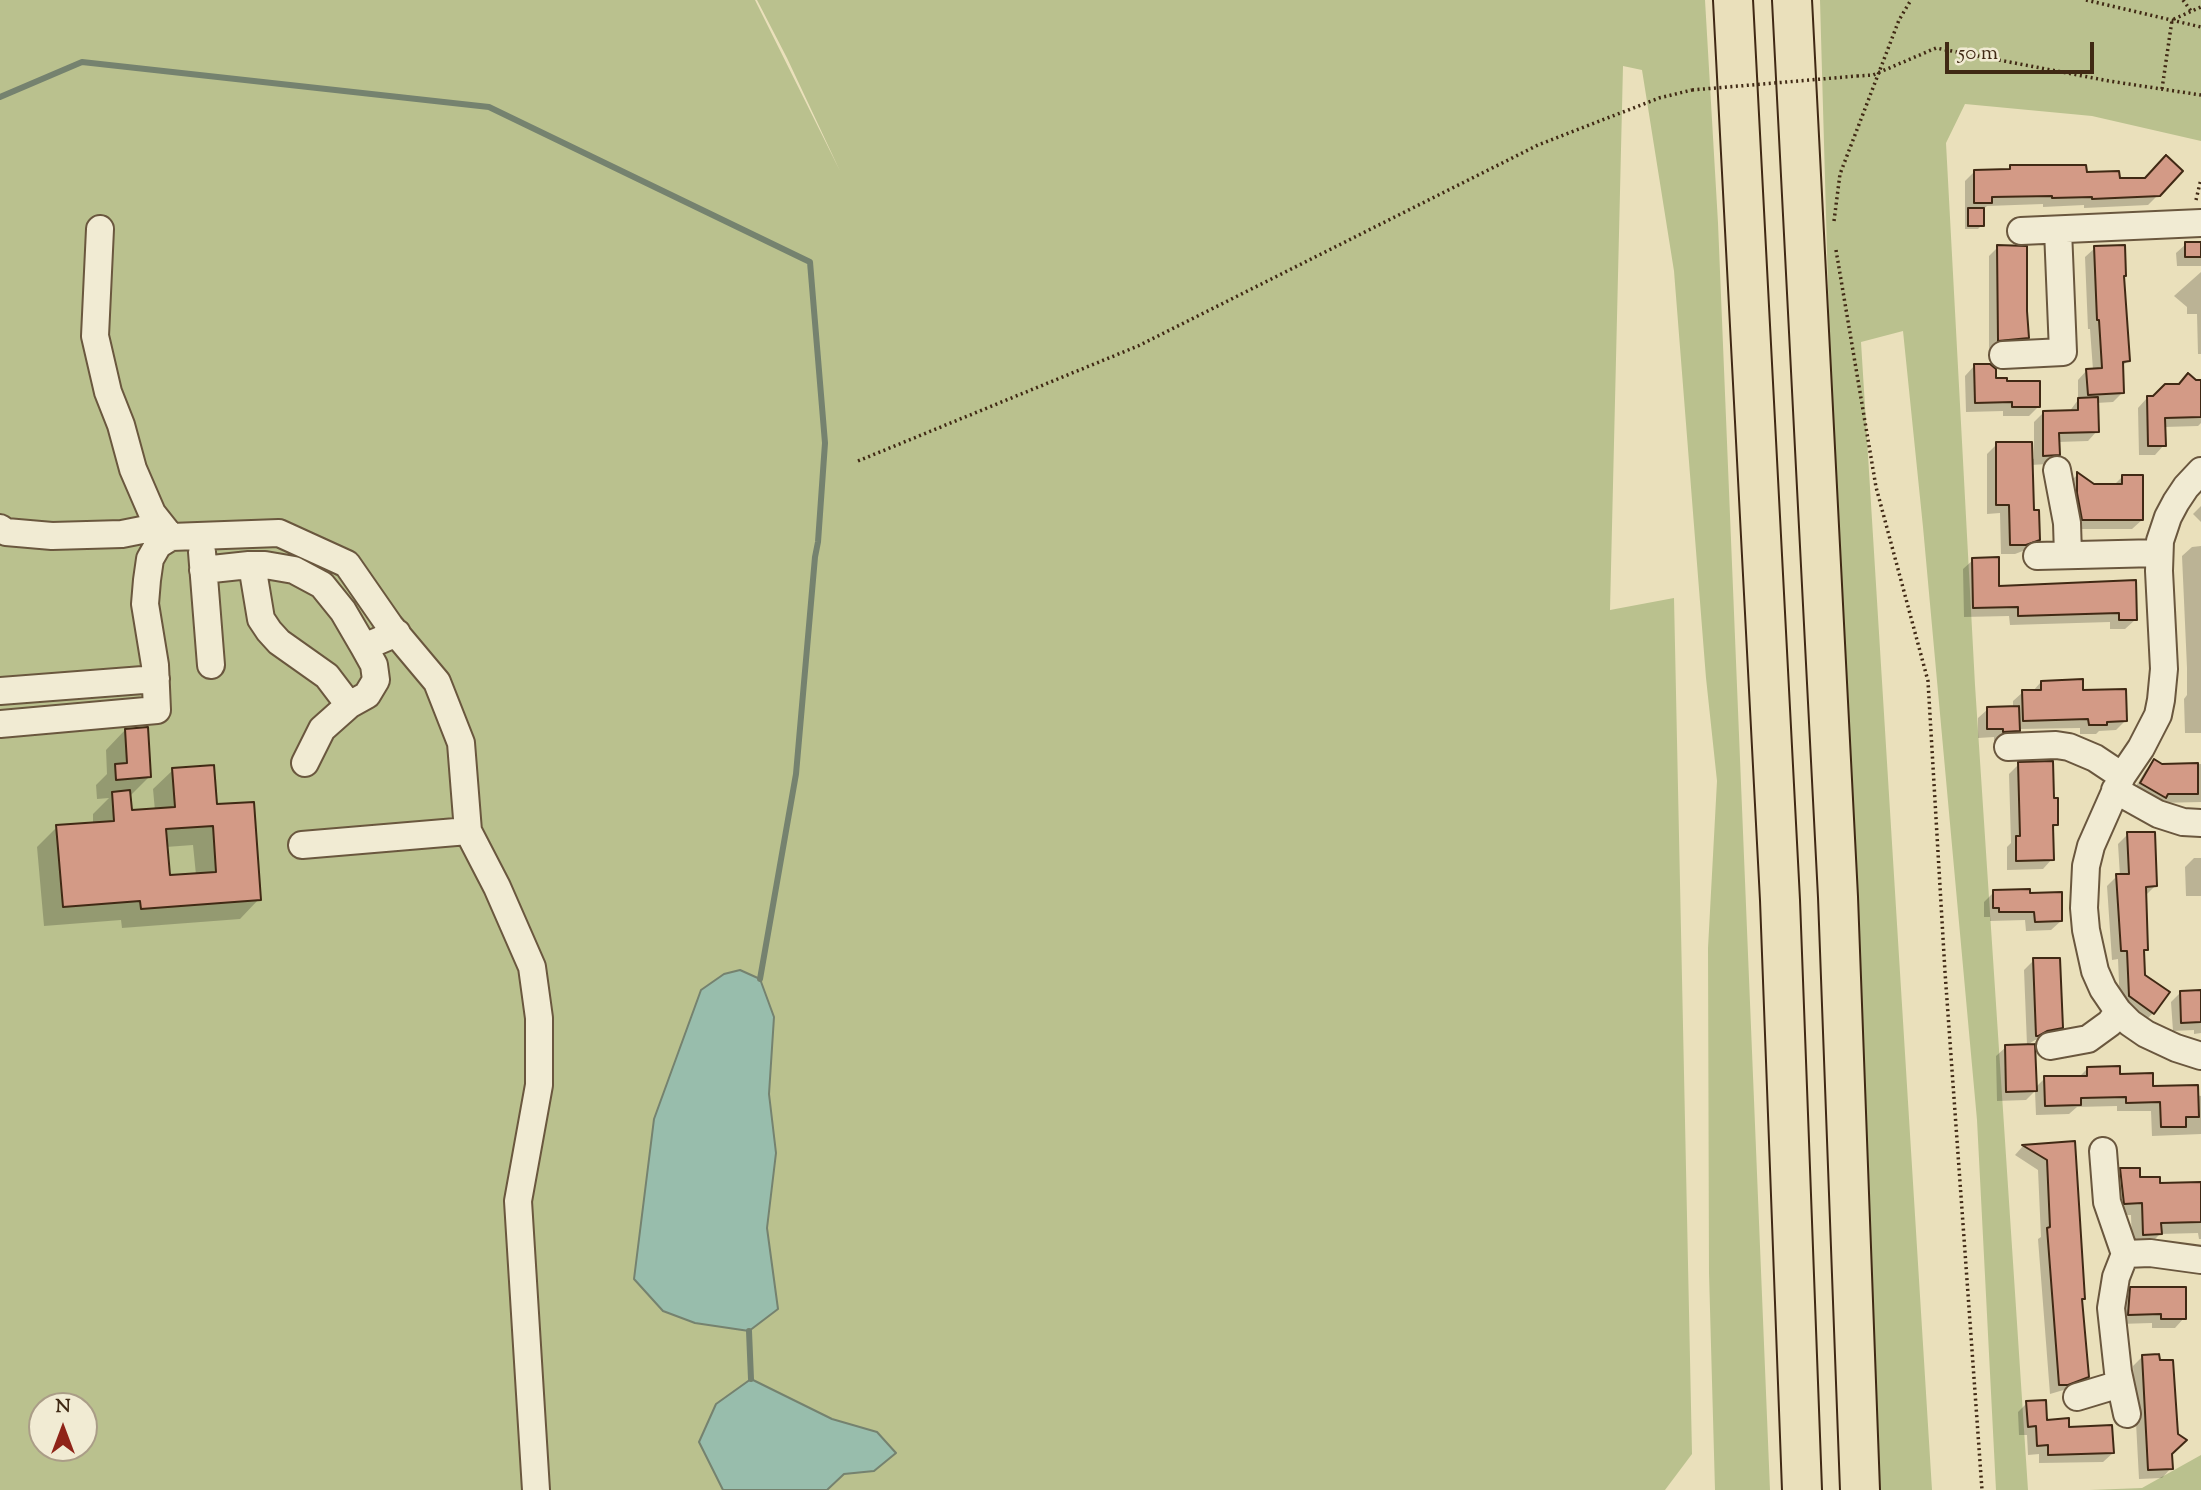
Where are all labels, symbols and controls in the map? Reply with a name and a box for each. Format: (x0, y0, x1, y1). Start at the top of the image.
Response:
scale bar (1949, 28, 2098, 72)
text: 50 m (1958, 39, 1998, 69)
north arrow (28, 1392, 98, 1462)
text: N (55, 1394, 71, 1421)

